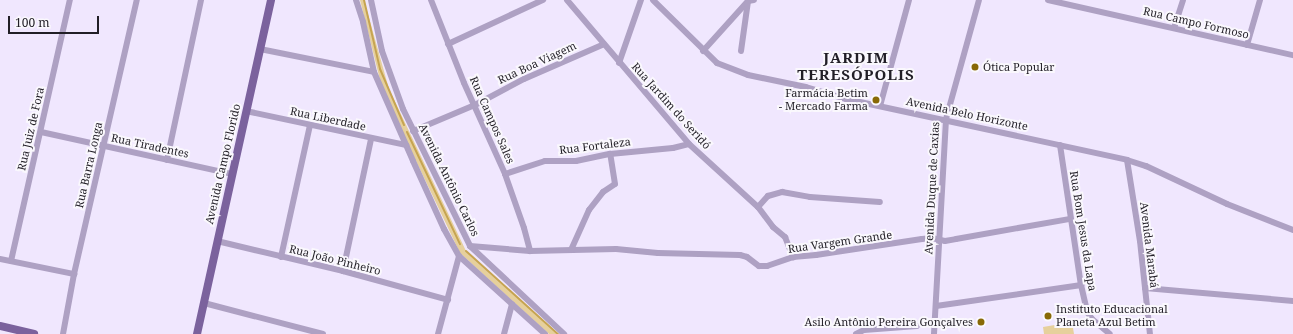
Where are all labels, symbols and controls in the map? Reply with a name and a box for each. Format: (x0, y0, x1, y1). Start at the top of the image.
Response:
street label: Rua Campo Formoso (1142, 4, 1250, 42)
scale bar (10, 8, 101, 34)
text: 100 m (15, 14, 50, 31)
street label: Rua Boa Viagem (496, 39, 578, 87)
district label: JARDIM TERESÓPOLIS (797, 48, 915, 83)
street label: Rua Jardim do Seridó (629, 60, 713, 152)
place label: Ótica Popular (983, 60, 1055, 74)
marker: Ótica Popular (970, 62, 980, 72)
street label: Rua Campos Sales (467, 74, 517, 166)
street label: Rua Juiz de Fora (15, 86, 47, 172)
place label: Farmácia Betim - Mercado Farma (779, 87, 868, 113)
marker: Farmácia Betim - Mercado Farma (871, 95, 881, 105)
street label: Avenida Belo Horizonte (905, 95, 1029, 133)
street label: Avenida Campo Florido (203, 103, 243, 225)
street label: Rua Liberdade (289, 105, 367, 133)
street label: Rua Barra Longa (73, 121, 105, 209)
street label: Avenida Duque de Caxias (922, 121, 942, 255)
street label: Avenida Antônio Carlos (416, 122, 482, 238)
street label: Rua Tiradentes (110, 131, 190, 161)
street label: Rua Fortaleza (558, 135, 632, 157)
street label: Rua Bom Jesus da Lapa (1067, 170, 1099, 292)
street label: Avenida Marabá (1137, 201, 1161, 289)
street label: Rua Vargem Grande (787, 228, 893, 256)
street label: Rua João Pinheiro (288, 242, 382, 278)
place label: Instituto Educacional Planeta Azul Betim (1056, 303, 1168, 329)
marker: Instituto Educacional Planeta Azul Betim (1043, 311, 1053, 321)
place label: Asilo Antônio Pereira Gonçalves (805, 315, 973, 329)
marker: Asilo Antônio Pereira Gonçalves (976, 317, 986, 327)

